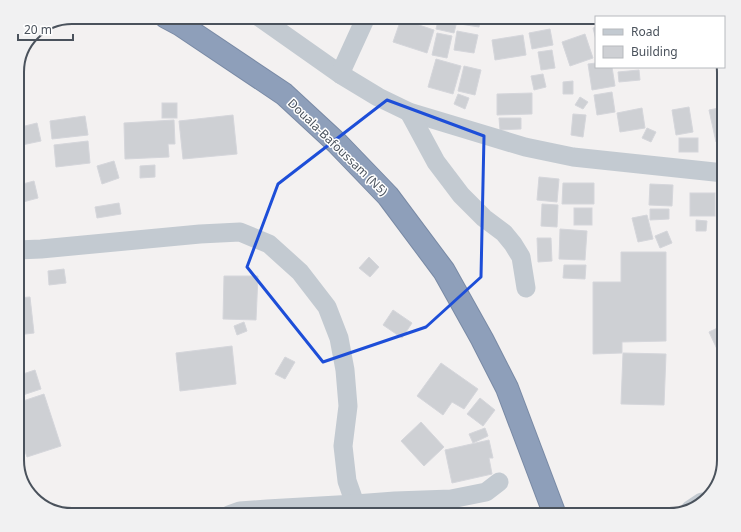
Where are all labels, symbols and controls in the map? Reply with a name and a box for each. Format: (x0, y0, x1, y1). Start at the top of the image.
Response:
scale bar (18, 16, 73, 42)
legend (595, 16, 725, 68)
text: 20 m (24, 21, 52, 38)
text: Road (631, 23, 660, 40)
text: Building (631, 43, 678, 60)
street label: Douala-Bafoussam (N5) (284, 95, 392, 200)

